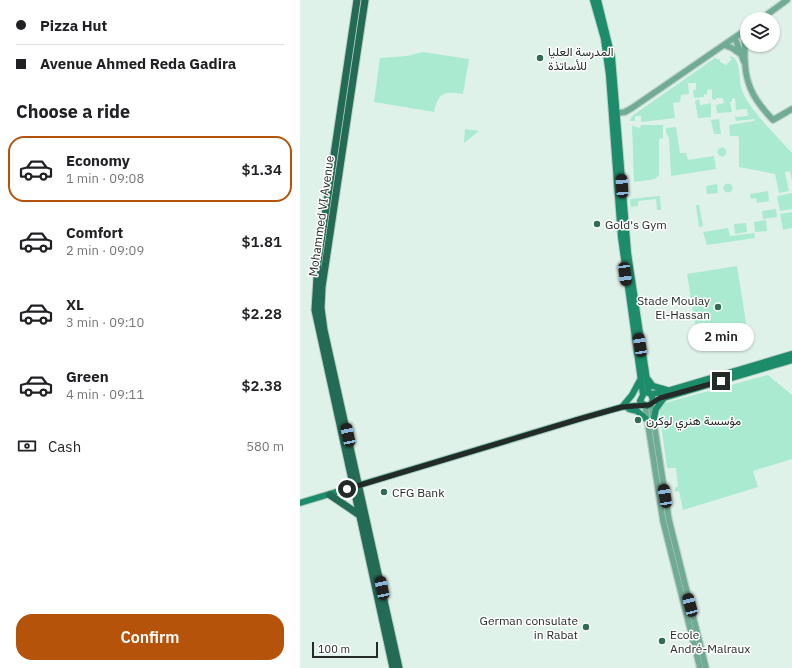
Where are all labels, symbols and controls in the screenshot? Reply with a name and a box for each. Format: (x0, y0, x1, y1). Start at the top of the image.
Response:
map controls (740, 12, 780, 52)
button: layers (740, 12, 780, 52)
text: Pizza Hut (40, 16, 107, 35)
place label: المدرسة العليا للأساتذة (548, 44, 614, 73)
marker: المدرسة العليا للأساتذة (535, 53, 545, 63)
text: Avenue Ahmed Reda Gadira (40, 54, 236, 73)
text: Choose a ride (16, 100, 130, 123)
icon: car (18, 151, 54, 187)
text: Economy (66, 151, 130, 170)
street label: Mohammed VI Avenue (305, 154, 337, 277)
text: $1.34 (242, 160, 282, 179)
text: 1 min · 09:08 (66, 170, 144, 187)
car (615, 174, 629, 198)
place label: Gold's Gym (605, 217, 667, 232)
marker: Gold's Gym (592, 219, 602, 229)
icon: car (18, 223, 54, 259)
text: Comfort (66, 223, 123, 242)
text: $1.81 (242, 232, 282, 251)
text: 2 min · 09:09 (66, 242, 144, 259)
car (617, 261, 633, 287)
place label: Stade Moulay El-Hassan (637, 293, 710, 322)
icon: car (18, 295, 54, 331)
text: XL (66, 295, 84, 314)
marker: Stade Moulay El-Hassan (713, 302, 723, 312)
text: $2.28 (242, 304, 282, 323)
text: 3 min · 09:10 (66, 314, 144, 331)
callout: 2 min (688, 323, 754, 351)
text: 2 min (704, 328, 738, 345)
car (632, 332, 648, 358)
icon: car (18, 367, 54, 403)
text: Green (66, 367, 109, 386)
route end (712, 372, 730, 390)
text: $2.38 (242, 376, 282, 395)
text: 4 min · 09:11 (66, 386, 144, 403)
place label: مؤسسة هنري لوكرن (646, 413, 741, 431)
marker: مؤسسة هنري لوكرن (633, 415, 643, 425)
car (340, 422, 356, 448)
icon: cash (16, 435, 38, 457)
text: Cash (48, 437, 81, 456)
text: 580 m (246, 438, 284, 455)
route start (338, 480, 356, 498)
car (657, 483, 673, 509)
place label: CFG Bank (392, 485, 445, 500)
marker: CFG Bank (379, 487, 389, 497)
car (374, 575, 390, 601)
car (681, 592, 699, 618)
place label: German consulate in Rabat (480, 613, 578, 642)
button: Confirm (16, 614, 284, 660)
marker: German consulate in Rabat (581, 622, 591, 632)
place label: Ecole André-Malraux (670, 627, 750, 656)
marker: Ecole André-Malraux (657, 636, 667, 646)
scale bar (312, 640, 378, 659)
text: 100 m (318, 642, 350, 656)

